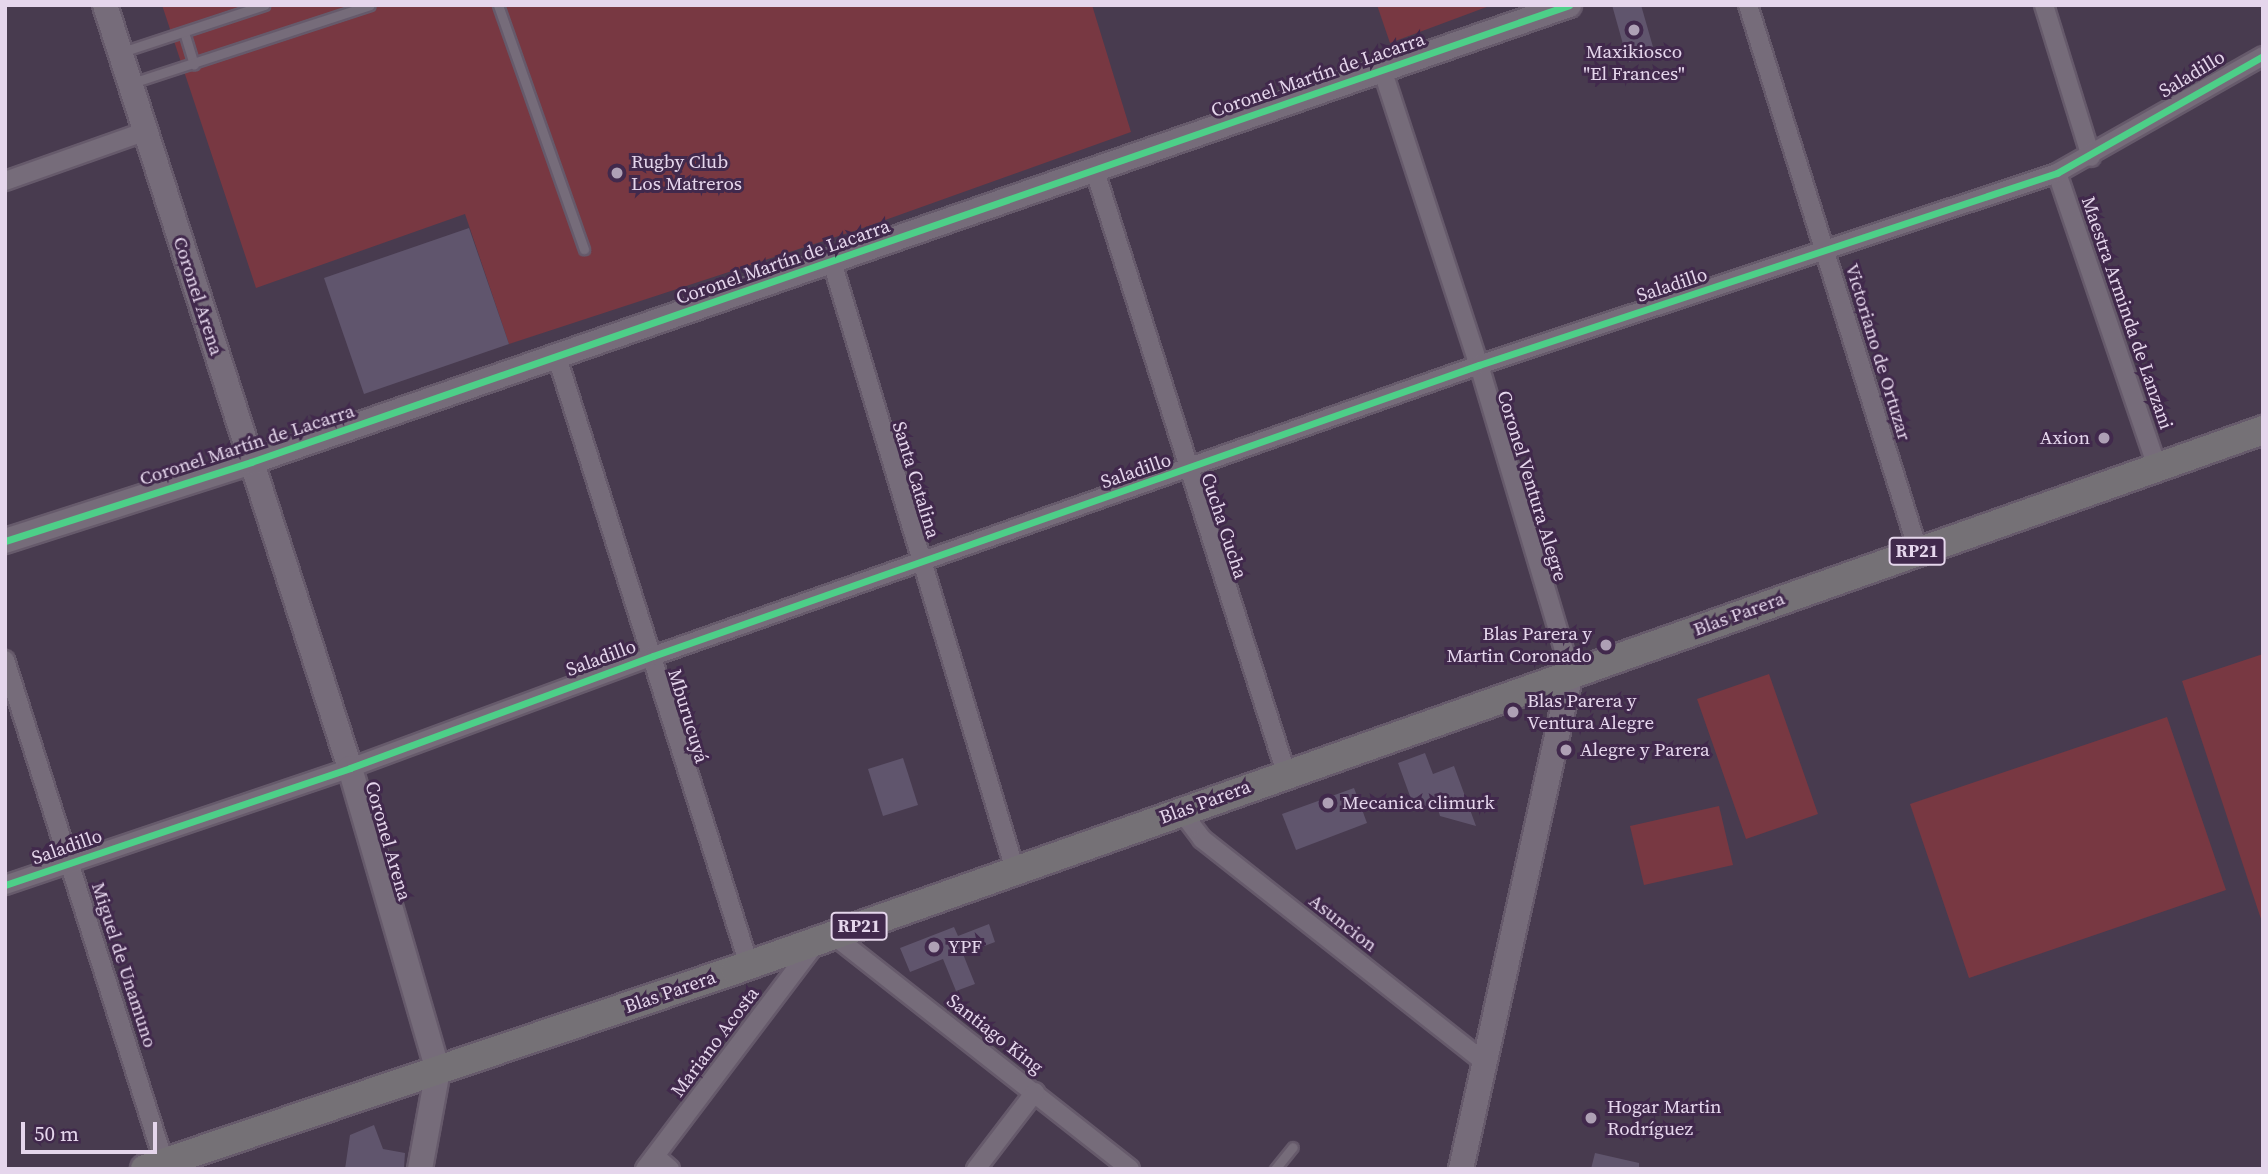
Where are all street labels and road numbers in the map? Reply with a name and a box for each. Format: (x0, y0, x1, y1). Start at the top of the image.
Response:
street label: Coronel Martín de Lacarra (1208, 28, 1428, 122)
street label: Saladillo (2155, 45, 2229, 103)
street label: Maestra Arminda de Lanzani (2076, 194, 2178, 432)
street label: Coronel Martín de Lacarra (673, 215, 893, 309)
street label: Coronel Arena (168, 234, 228, 358)
street label: Victoriano de Ortuzar (1840, 261, 1916, 443)
street label: Saladillo (1634, 263, 1710, 307)
street label: Coronel Ventura Alegre (1492, 388, 1572, 584)
street label: Coronel Martín de Lacarra (137, 399, 357, 491)
street label: Santa Catalina (887, 419, 945, 541)
street label: Saladillo (1098, 448, 1174, 494)
street label: Cucha Cucha (1196, 470, 1252, 582)
road number: RP21 (1887, 536, 1947, 566)
street label: Blas Parera (1690, 587, 1788, 641)
street label: Saladillo (563, 635, 639, 681)
street label: Mburucuyá (663, 666, 713, 766)
street label: Blas Parera (1156, 775, 1254, 829)
street label: Coronel Arena (360, 779, 416, 903)
street label: Saladillo (29, 824, 105, 870)
street label: Miguel de Unamuno (87, 880, 161, 1050)
street label: Asuncion (1304, 889, 1382, 957)
road number: RP21 (829, 911, 889, 940)
street label: Blas Parera (621, 966, 719, 1018)
street label: Mariano Acosta (666, 982, 764, 1102)
street label: Santiago King (942, 989, 1048, 1079)

